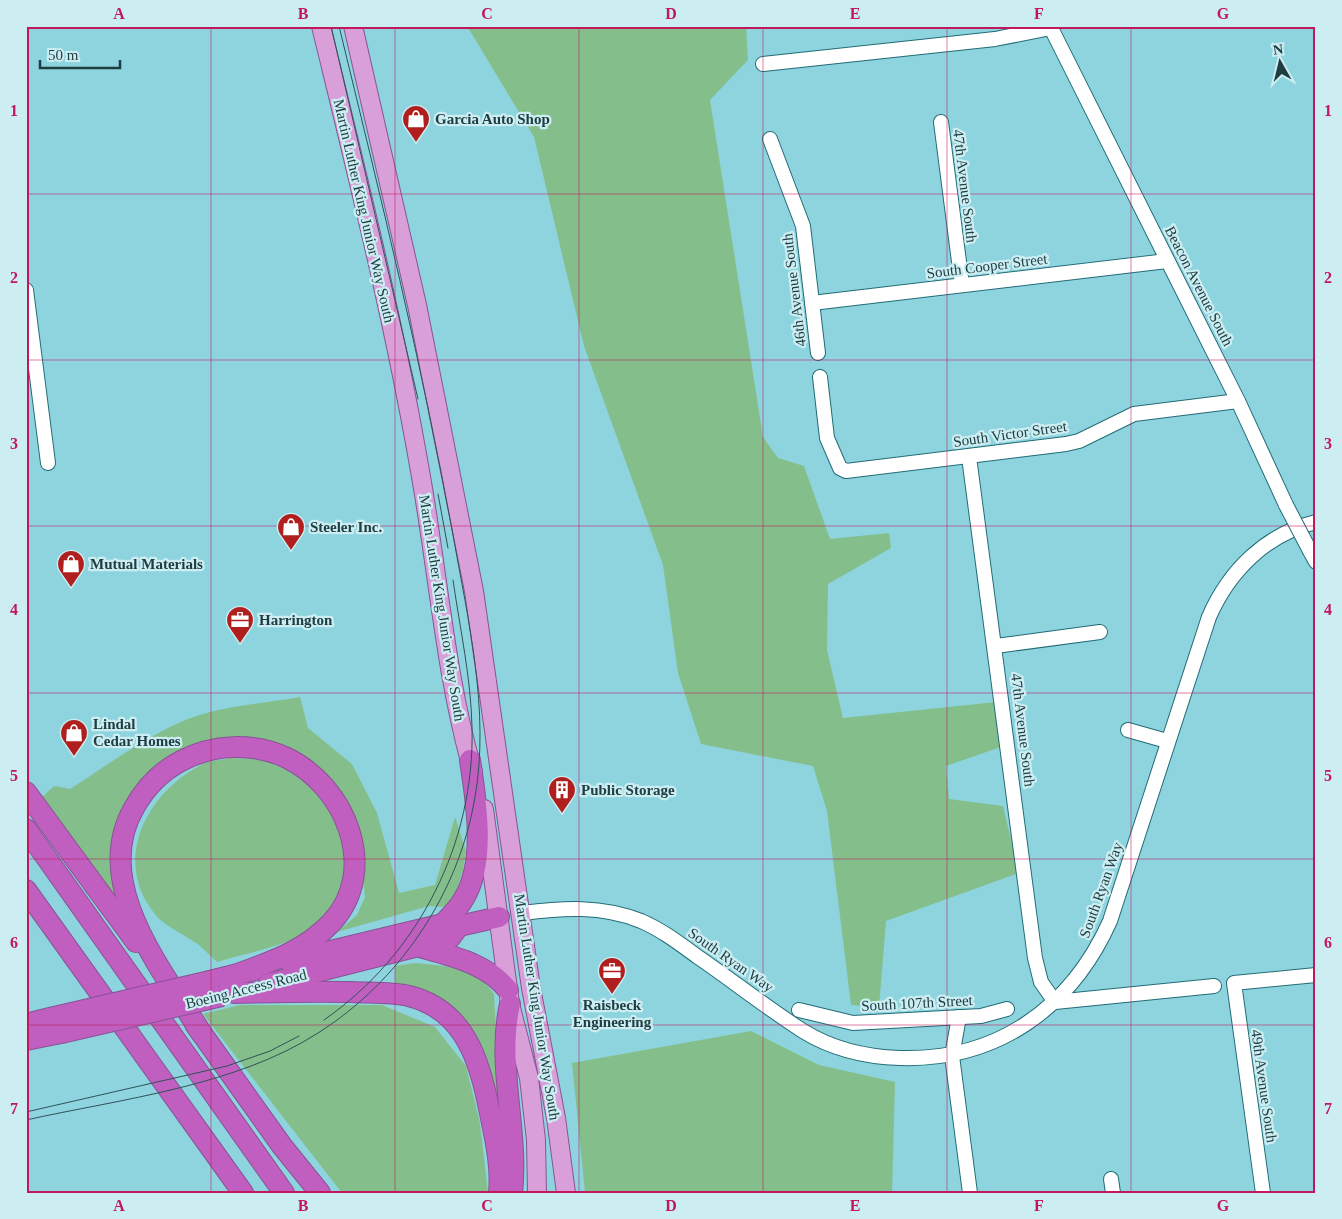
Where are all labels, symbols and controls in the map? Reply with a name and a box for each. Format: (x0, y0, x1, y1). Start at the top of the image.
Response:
text: A (113, 5, 125, 22)
text: B (298, 5, 309, 22)
text: C (481, 5, 493, 22)
text: D (665, 5, 677, 22)
text: E (850, 5, 860, 22)
text: F (1034, 5, 1044, 22)
text: G (1217, 5, 1230, 22)
scale bar (40, 38, 120, 70)
north arrow (1254, 38, 1304, 88)
text: N (1272, 41, 1284, 58)
text: 50 m (48, 47, 79, 63)
street label: Martin Luther King Junior Way South (330, 98, 398, 325)
text: 1 (10, 102, 18, 119)
text: 1 (1324, 102, 1332, 119)
shop icon: Garcia Auto Shop (401, 104, 431, 143)
place label: Garcia Auto Shop (435, 111, 550, 127)
street label: 47th Avenue South (950, 129, 980, 244)
street label: Beacon Avenue South (1162, 223, 1236, 349)
street label: 46th Avenue South (779, 232, 809, 347)
street label: South Cooper Street (926, 251, 1049, 281)
text: 2 (10, 269, 18, 286)
text: 2 (1324, 269, 1332, 286)
street label: South Victor Street (952, 418, 1069, 450)
text: 3 (10, 435, 18, 452)
text: 3 (1324, 435, 1332, 452)
street label: Martin Luther King Junior Way South (416, 494, 468, 723)
shop icon: Steeler Inc. (276, 512, 306, 551)
place label: Steeler Inc. (310, 519, 382, 535)
shop icon: Mutual Materials (56, 549, 86, 588)
place label: Mutual Materials (90, 556, 203, 572)
text: 4 (10, 601, 18, 618)
text: 4 (1324, 601, 1332, 618)
office icon: Harrington (225, 605, 255, 644)
place label: Harrington (259, 612, 333, 628)
street label: 47th Avenue South (1008, 673, 1038, 788)
place label: Lindal Cedar Homes (93, 716, 181, 749)
shop icon: Lindal Cedar Homes (59, 718, 89, 757)
text: 5 (10, 767, 18, 784)
text: 5 (1324, 767, 1332, 784)
building icon: Public Storage (547, 775, 577, 814)
place label: Public Storage (581, 782, 675, 798)
street label: South Ryan Way (1076, 840, 1126, 940)
street label: Martin Luther King Junior Way South (511, 893, 563, 1122)
street label: South Ryan Way (685, 925, 777, 996)
text: 6 (10, 934, 18, 951)
text: 6 (1324, 934, 1332, 951)
office icon: Raisbeck Engineering (597, 956, 627, 995)
street label: Boeing Access Road (184, 966, 309, 1012)
street label: South 107th Street (861, 992, 974, 1014)
place label: Raisbeck Engineering (573, 997, 652, 1030)
street label: 49th Avenue South (1248, 1028, 1280, 1144)
text: 7 (10, 1100, 18, 1117)
text: 7 (1324, 1100, 1332, 1117)
text: A (113, 1197, 125, 1214)
text: B (298, 1197, 309, 1214)
text: C (481, 1197, 493, 1214)
text: D (665, 1197, 677, 1214)
text: E (850, 1197, 860, 1214)
text: F (1034, 1197, 1044, 1214)
text: G (1217, 1197, 1230, 1214)

